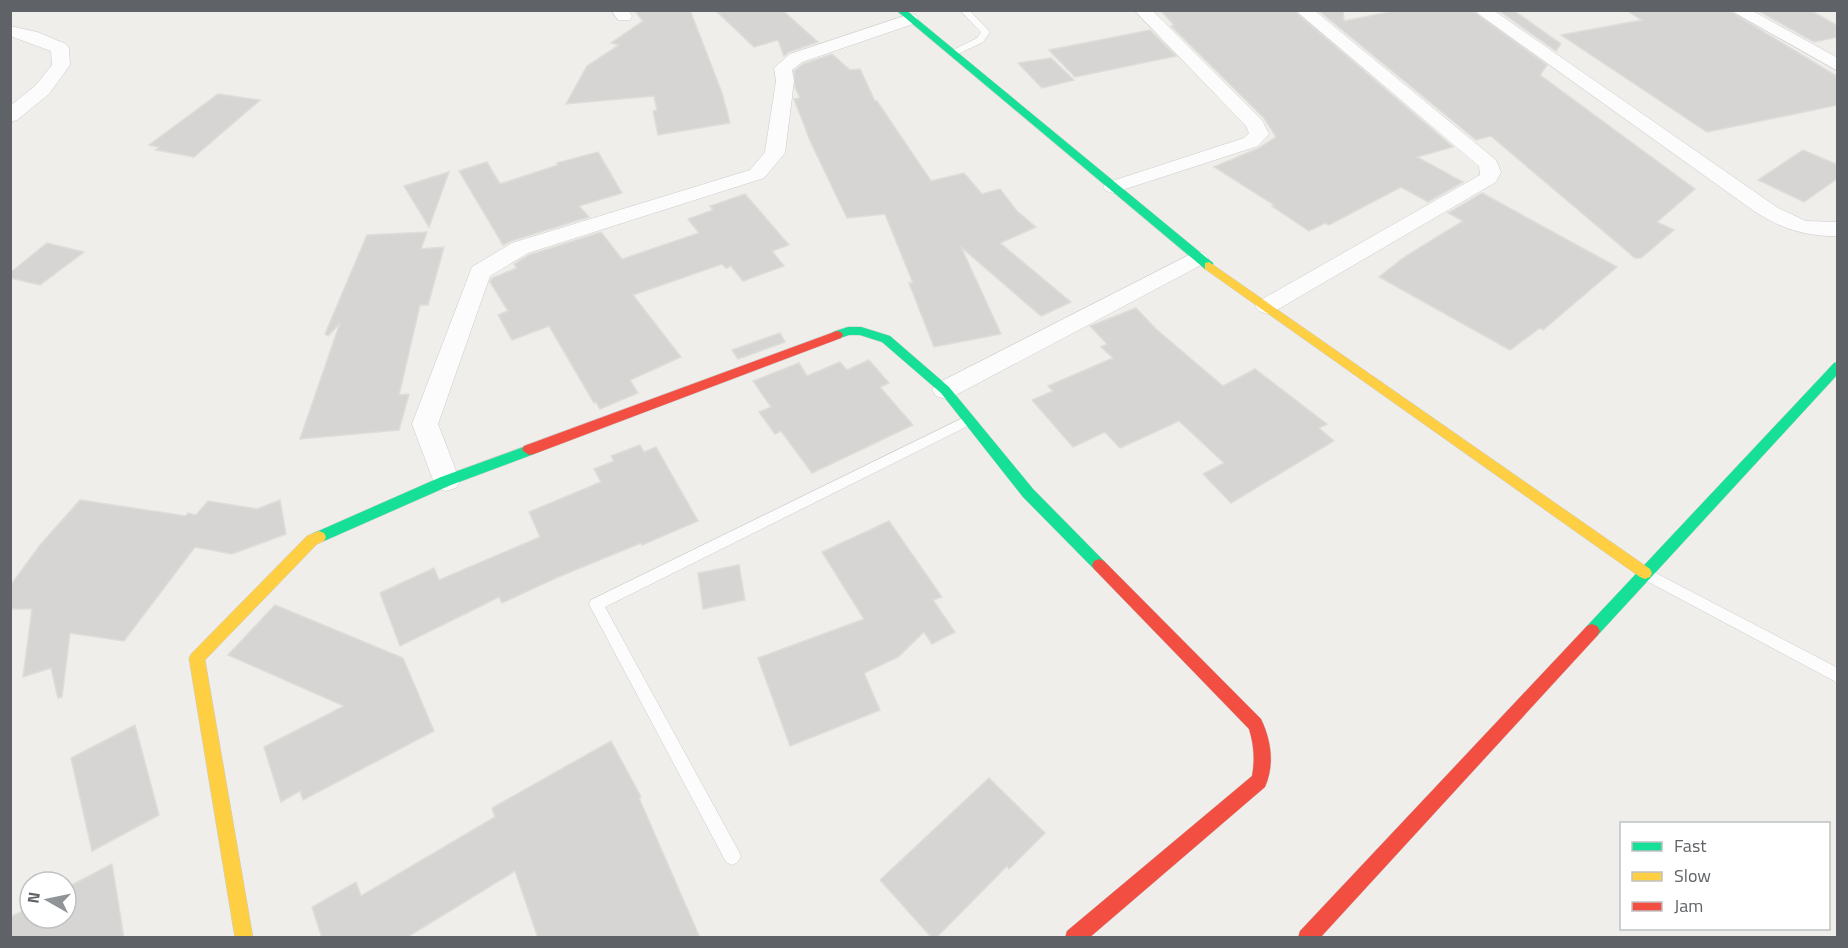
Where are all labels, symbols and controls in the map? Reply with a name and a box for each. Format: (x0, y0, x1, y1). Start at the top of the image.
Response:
legend (1620, 822, 1830, 930)
text: Fast (1674, 832, 1707, 859)
text: Slow (1674, 862, 1711, 889)
north arrow (18, 870, 78, 930)
text: N (20, 890, 46, 905)
text: Jam (1674, 892, 1703, 919)

